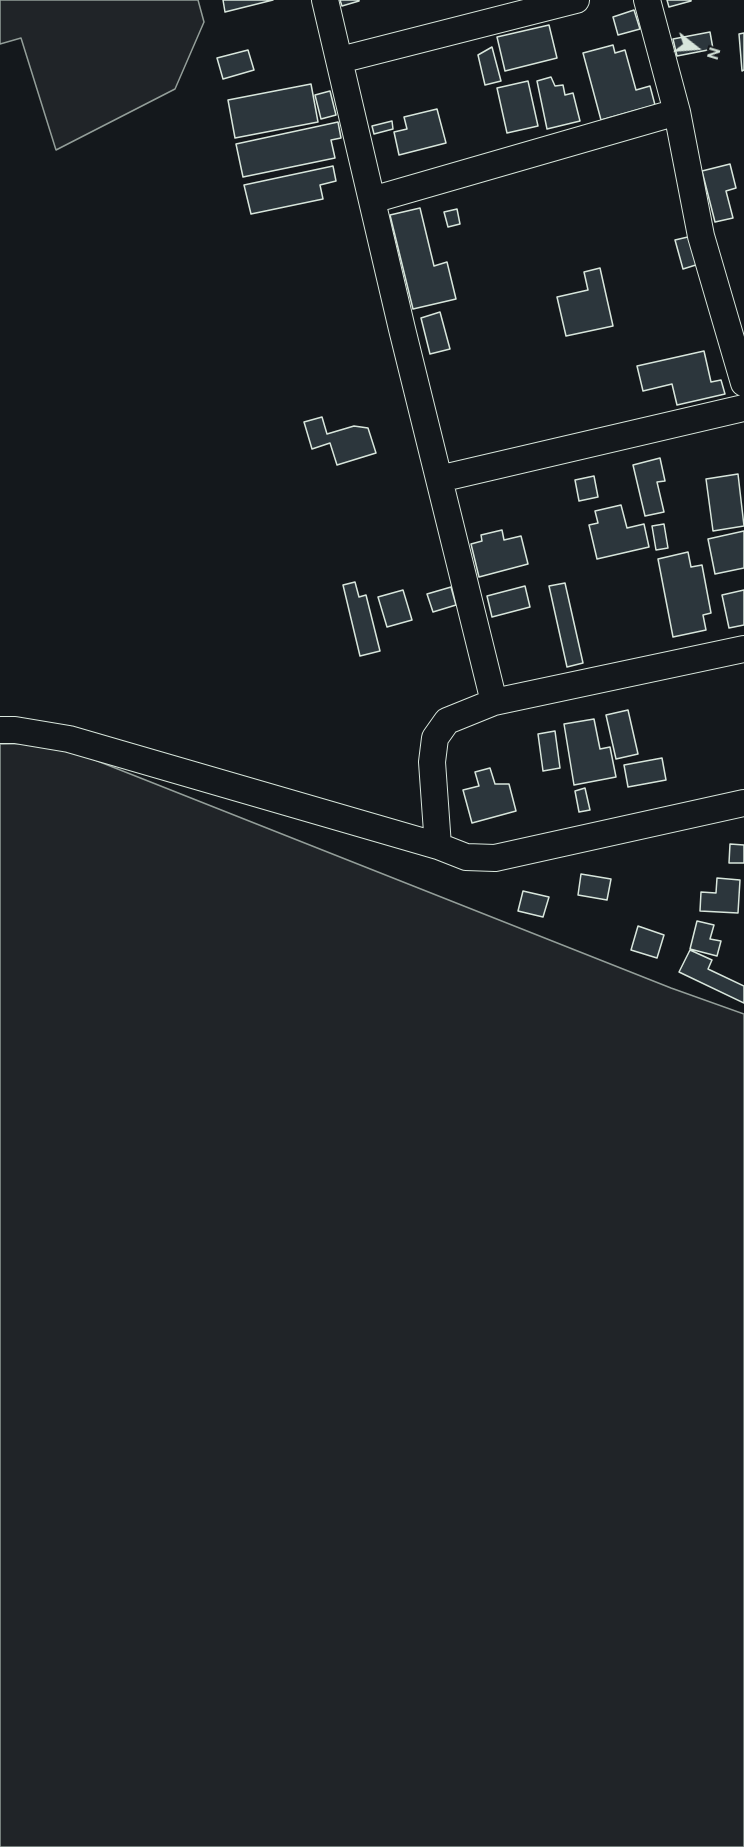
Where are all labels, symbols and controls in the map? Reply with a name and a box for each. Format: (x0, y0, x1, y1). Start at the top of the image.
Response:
north arrow (666, 18, 726, 78)
text: N (702, 45, 725, 62)

